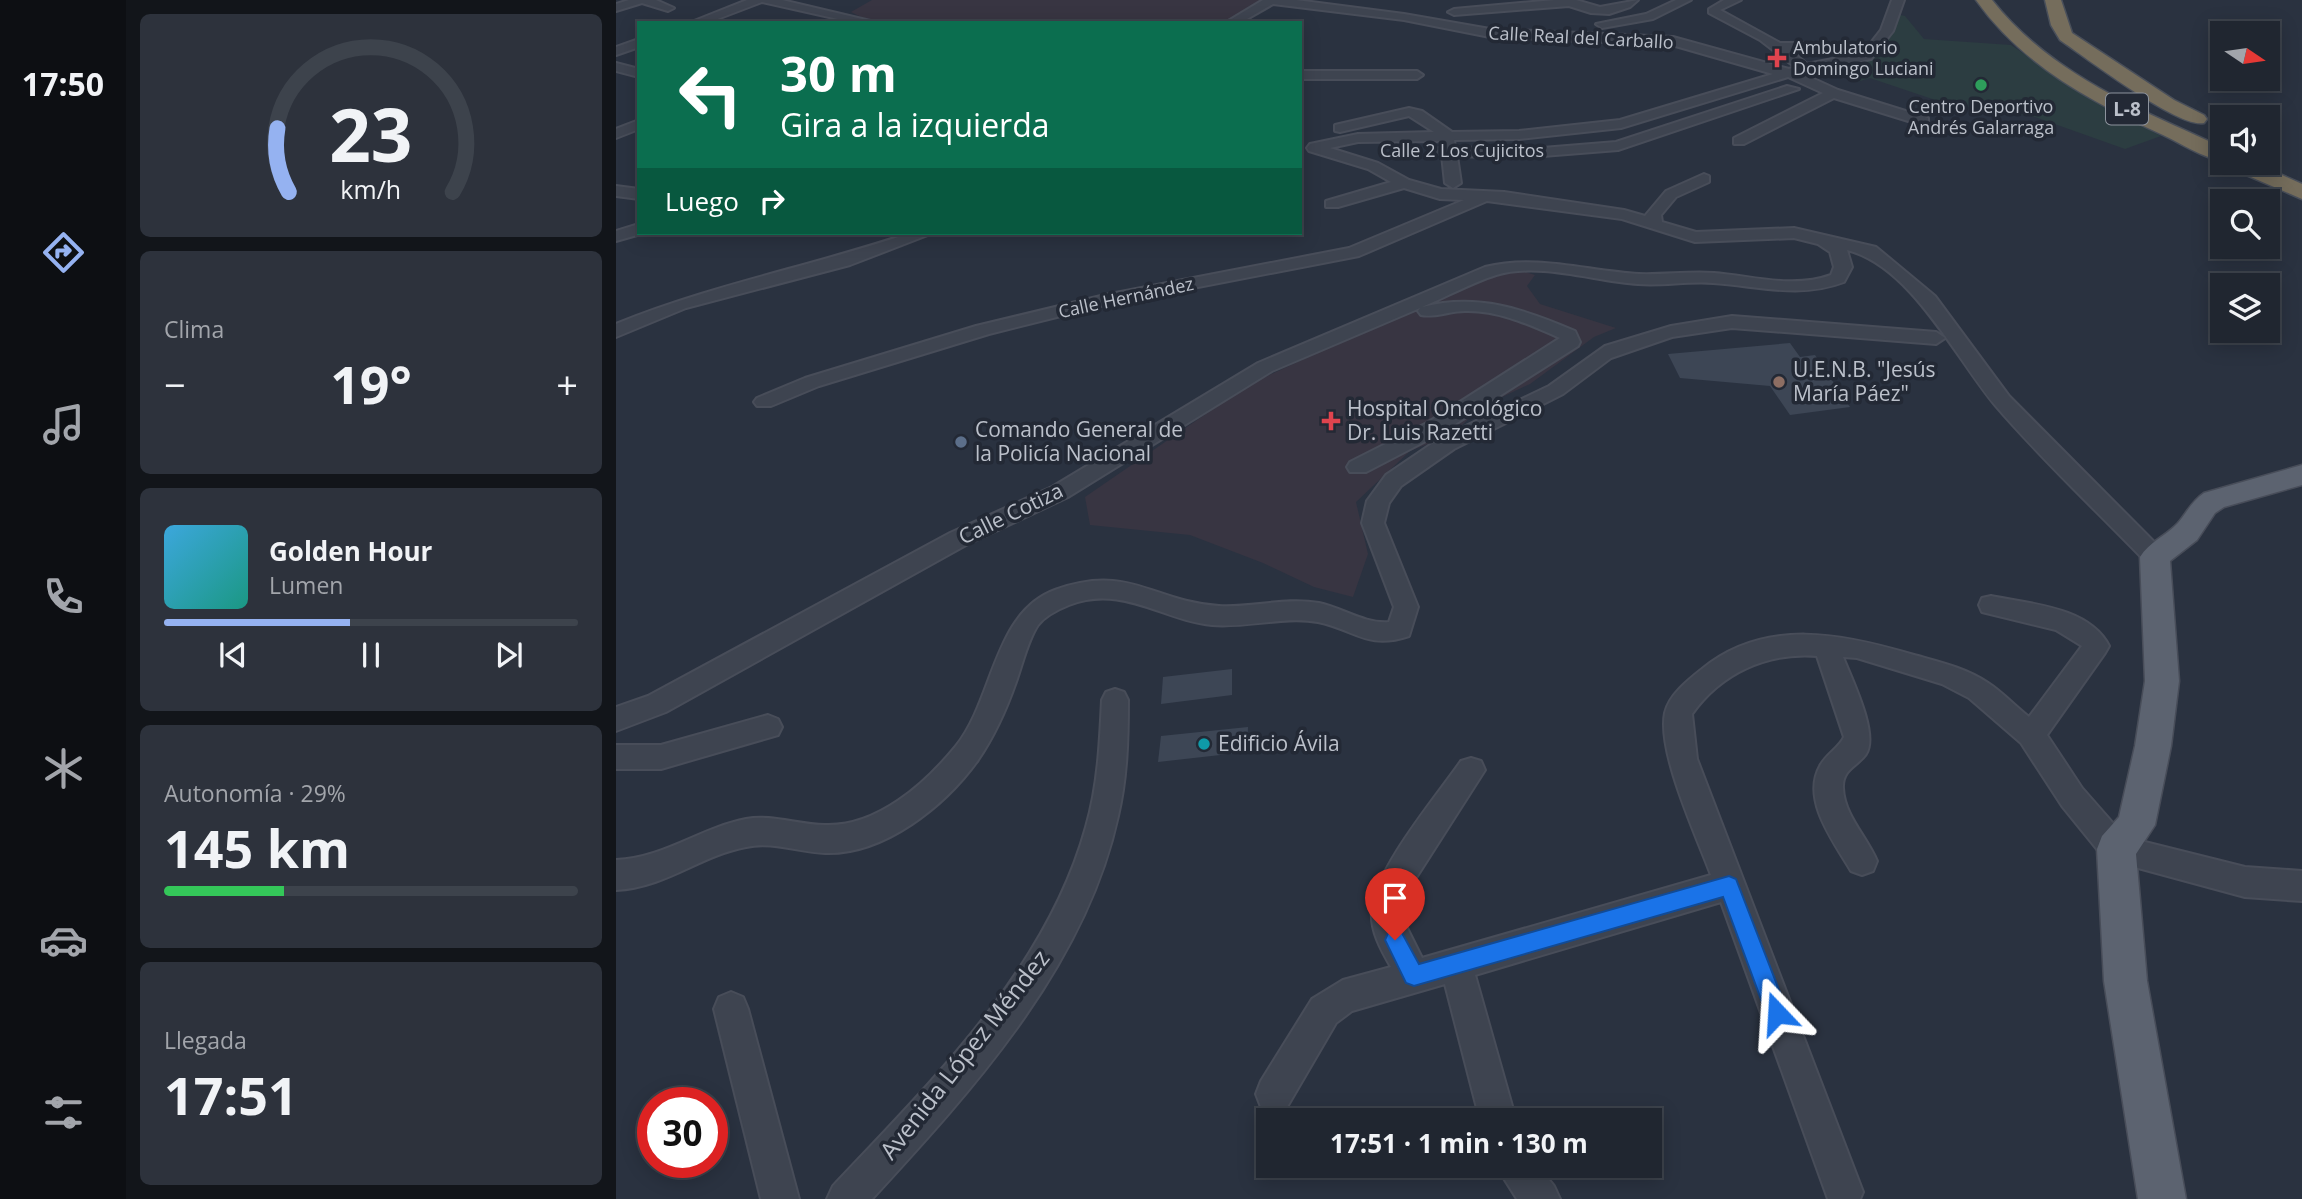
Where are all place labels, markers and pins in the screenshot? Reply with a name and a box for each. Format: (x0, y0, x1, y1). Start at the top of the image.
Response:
place label: Ambulatorio Domingo Luciani (1793, 35, 1934, 80)
marker: Ambulatorio Domingo Luciani (1767, 48, 1787, 68)
marker: Centro Deportivo Andrés Galarraga (1973, 77, 1989, 93)
place label: Centro Deportivo Andrés Galarraga (1908, 94, 2054, 139)
place label: U.E.N.B. "Jesús María Páez" (1793, 355, 1936, 407)
marker: U.E.N.B. "Jesús María Páez" (1771, 374, 1787, 390)
place label: Hospital Oncológico Dr. Luis Razetti (1347, 394, 1542, 446)
marker: Hospital Oncológico Dr. Luis Razetti (1321, 411, 1341, 431)
place label: Comando General de la Policía Nacional (975, 415, 1183, 467)
marker: Comando General de la Policía Nacional (953, 434, 969, 450)
place label: Edificio Ávila (1218, 729, 1340, 757)
marker: Edificio Ávila (1196, 736, 1212, 752)
pin (1365, 868, 1425, 940)

